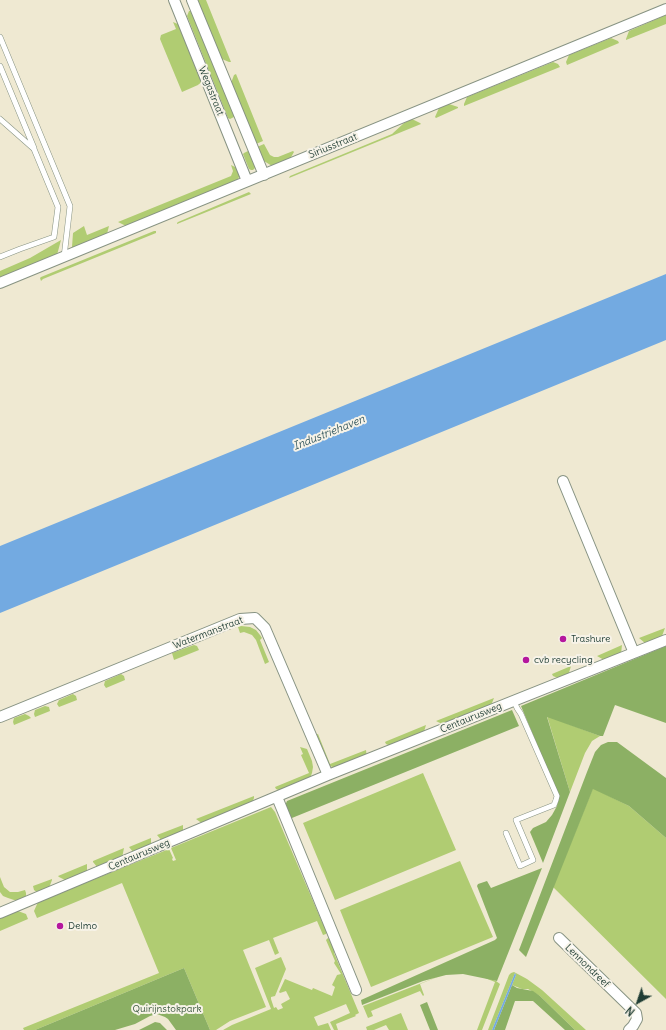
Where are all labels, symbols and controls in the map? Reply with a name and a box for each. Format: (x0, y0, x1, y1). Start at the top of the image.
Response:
street label: Wegastraat (196, 65, 226, 117)
street label: Siriusstraat (307, 131, 359, 161)
water label: Industriehaven (291, 413, 367, 453)
street label: Watermanstraat (171, 614, 245, 652)
place label: Trashure (571, 633, 611, 645)
marker: Trashure (558, 634, 568, 644)
place label: cvb recycling (534, 654, 593, 666)
marker: cvb recycling (521, 655, 531, 665)
street label: Centaurusweg (438, 700, 504, 736)
street label: Centaurusweg (106, 837, 172, 873)
place label: Delmo (68, 920, 97, 932)
marker: Delmo (55, 921, 65, 931)
street label: Lennondreef (562, 942, 612, 990)
north arrow (618, 982, 658, 1022)
park label: Quirijnstokpark (132, 1003, 202, 1015)
text: N (623, 1003, 638, 1019)

